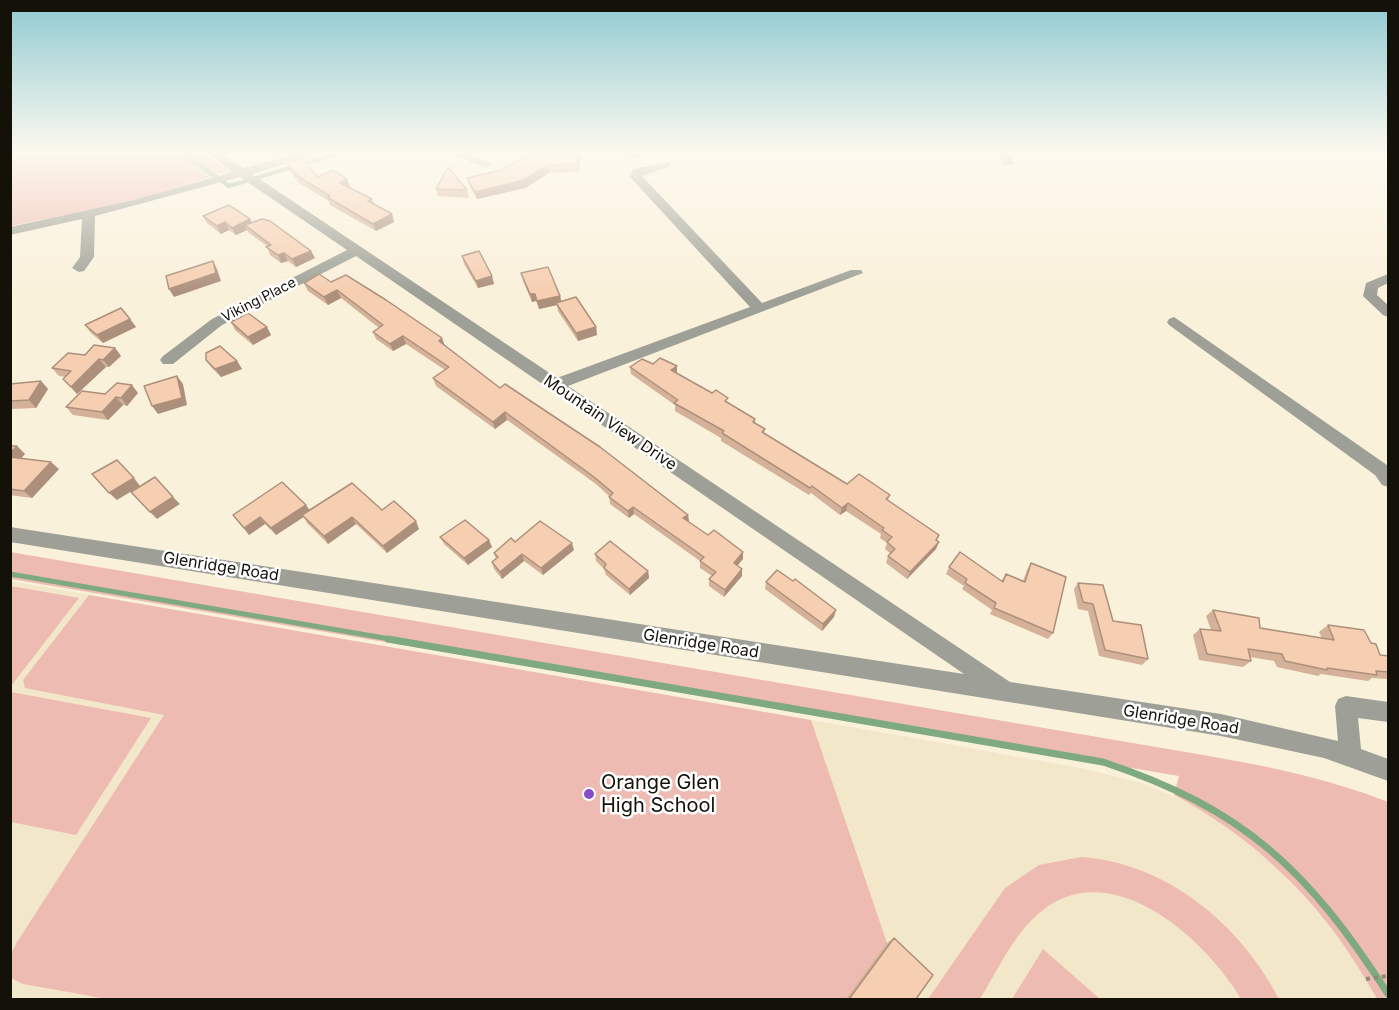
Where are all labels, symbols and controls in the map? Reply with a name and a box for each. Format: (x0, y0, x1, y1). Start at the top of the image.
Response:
street label: Viking Place (219, 274, 299, 326)
street label: Mountain View Drive (540, 371, 680, 475)
street label: Glenridge Road (162, 548, 280, 586)
street label: Glenridge Road (642, 625, 760, 663)
street label: Glenridge Road (1122, 701, 1240, 739)
place label: Orange Glen High School (601, 771, 720, 818)
marker: Orange Glen High School (582, 787, 596, 801)

